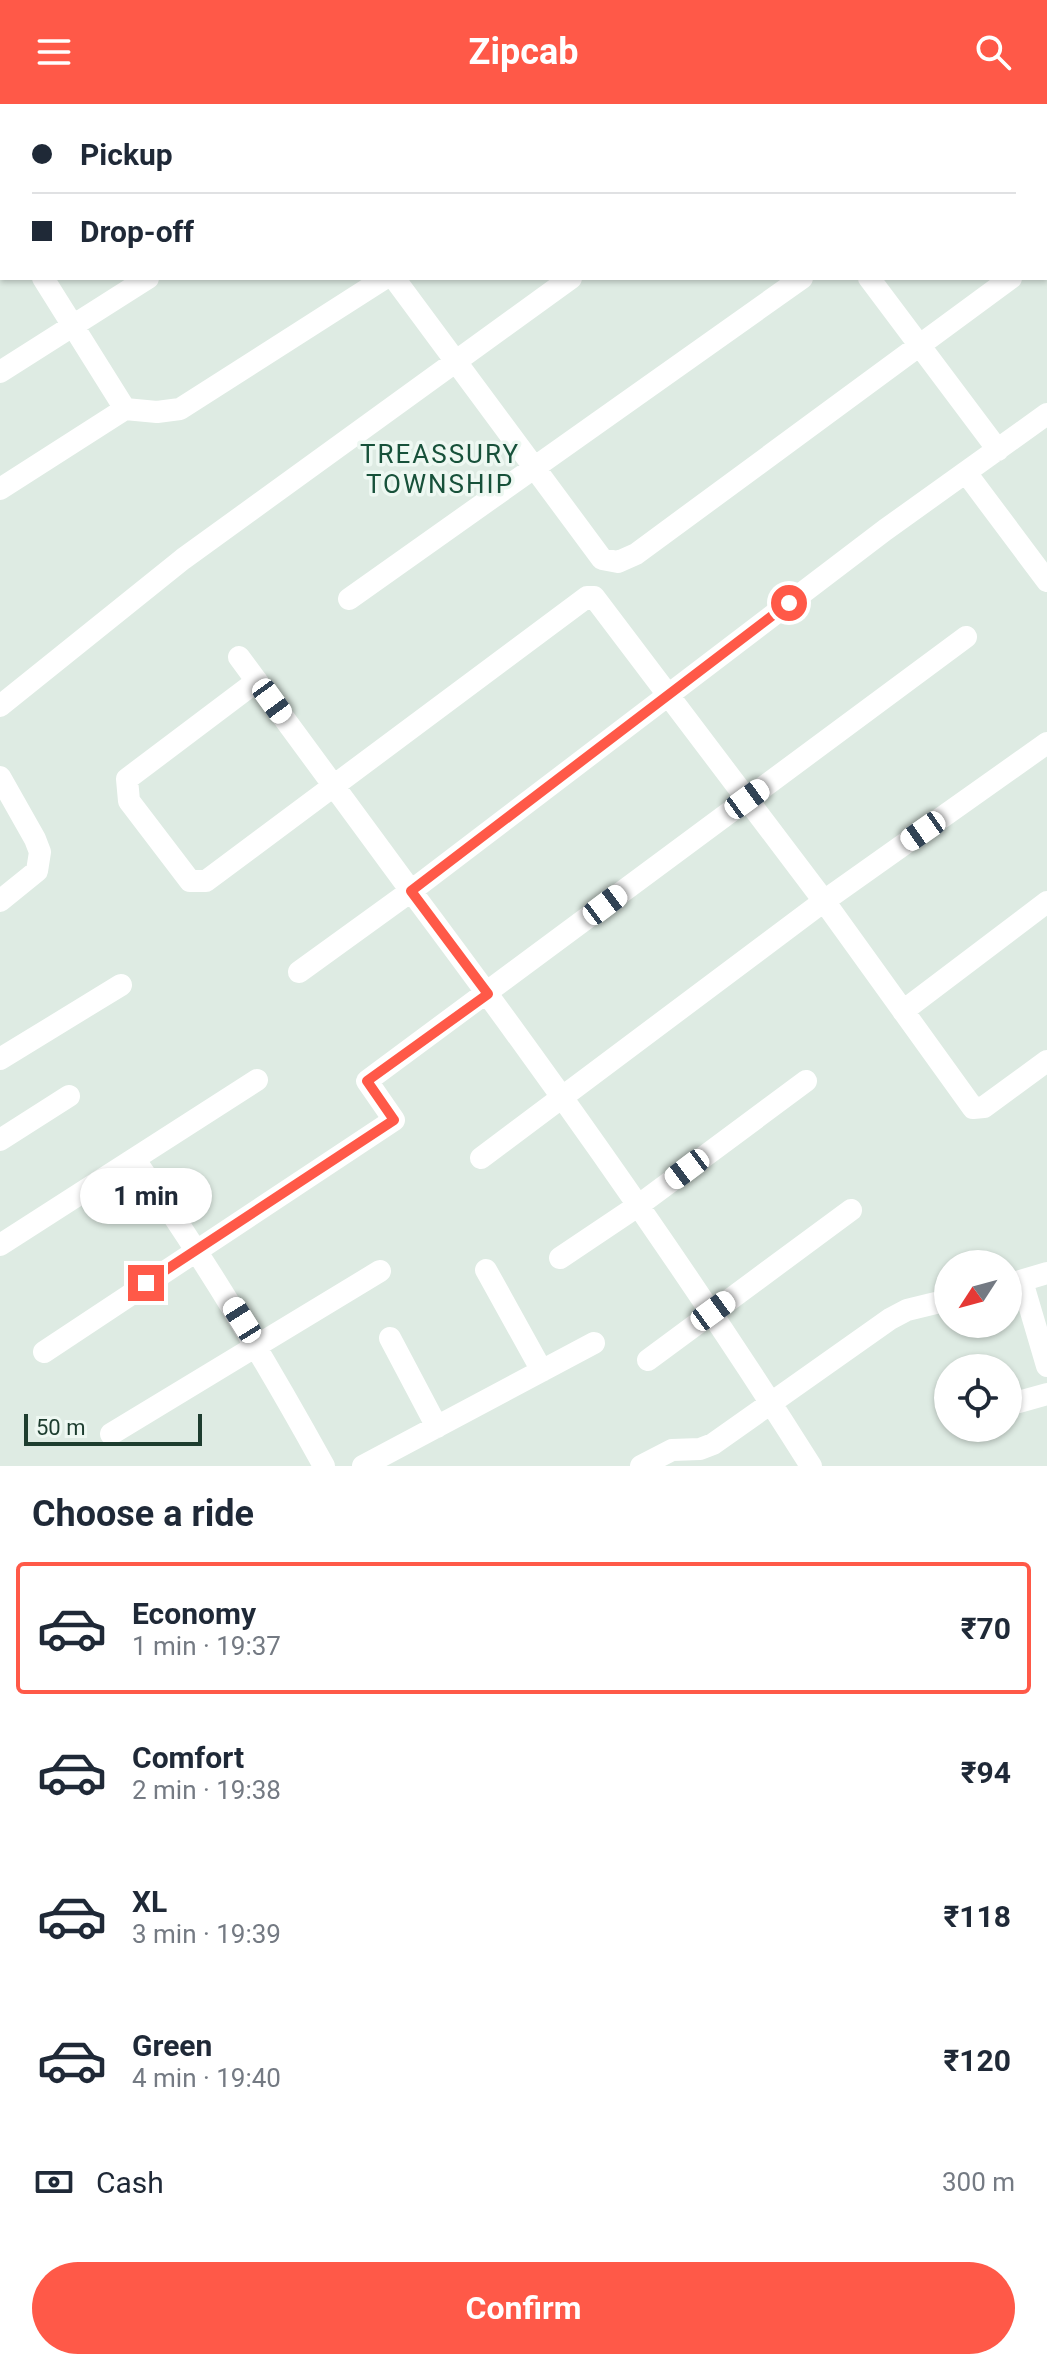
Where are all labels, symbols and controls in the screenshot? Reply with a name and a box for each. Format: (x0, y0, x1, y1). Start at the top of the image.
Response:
icon: menu (32, 30, 76, 74)
icon: search (971, 30, 1015, 74)
text: Zipcab (469, 31, 578, 73)
text: Pickup (80, 137, 173, 172)
text: Drop-off (80, 214, 194, 249)
district label: TREASSURY TOWNSHIP (360, 439, 520, 499)
route start (771, 585, 807, 621)
car (248, 675, 296, 727)
car (721, 775, 773, 823)
car (896, 807, 950, 855)
car (579, 881, 631, 929)
car (661, 1145, 713, 1193)
callout: 1 min (80, 1167, 212, 1223)
text: 1 min (113, 1181, 179, 1211)
north arrow (934, 1250, 1022, 1338)
map controls (934, 1250, 1022, 1442)
route end (128, 1265, 164, 1301)
car (687, 1287, 739, 1335)
car (219, 1293, 265, 1347)
button: locate (934, 1354, 1022, 1442)
scale bar (24, 1410, 202, 1446)
text: 50 m (36, 1415, 85, 1440)
text: Choose a ride (32, 1493, 254, 1535)
icon: car (36, 1592, 108, 1664)
text: Economy (132, 1596, 256, 1631)
text: ₹70 (961, 1611, 1011, 1646)
text: 1 min · 19:37 (132, 1631, 281, 1661)
icon: car (36, 1736, 108, 1808)
text: Comfort (132, 1740, 244, 1775)
text: ₹94 (961, 1755, 1011, 1790)
text: 2 min · 19:38 (132, 1775, 281, 1805)
icon: car (36, 1880, 108, 1952)
text: XL (132, 1884, 167, 1919)
text: ₹118 (944, 1899, 1011, 1934)
text: 3 min · 19:39 (132, 1919, 281, 1949)
icon: car (36, 2024, 108, 2096)
text: Green (132, 2028, 212, 2063)
text: ₹120 (944, 2043, 1011, 2078)
text: 4 min · 19:40 (132, 2063, 281, 2093)
icon: cash (32, 2160, 76, 2204)
text: Cash (96, 2165, 164, 2200)
text: 300 m (942, 2167, 1015, 2197)
button: Confirm (32, 2262, 1015, 2354)

